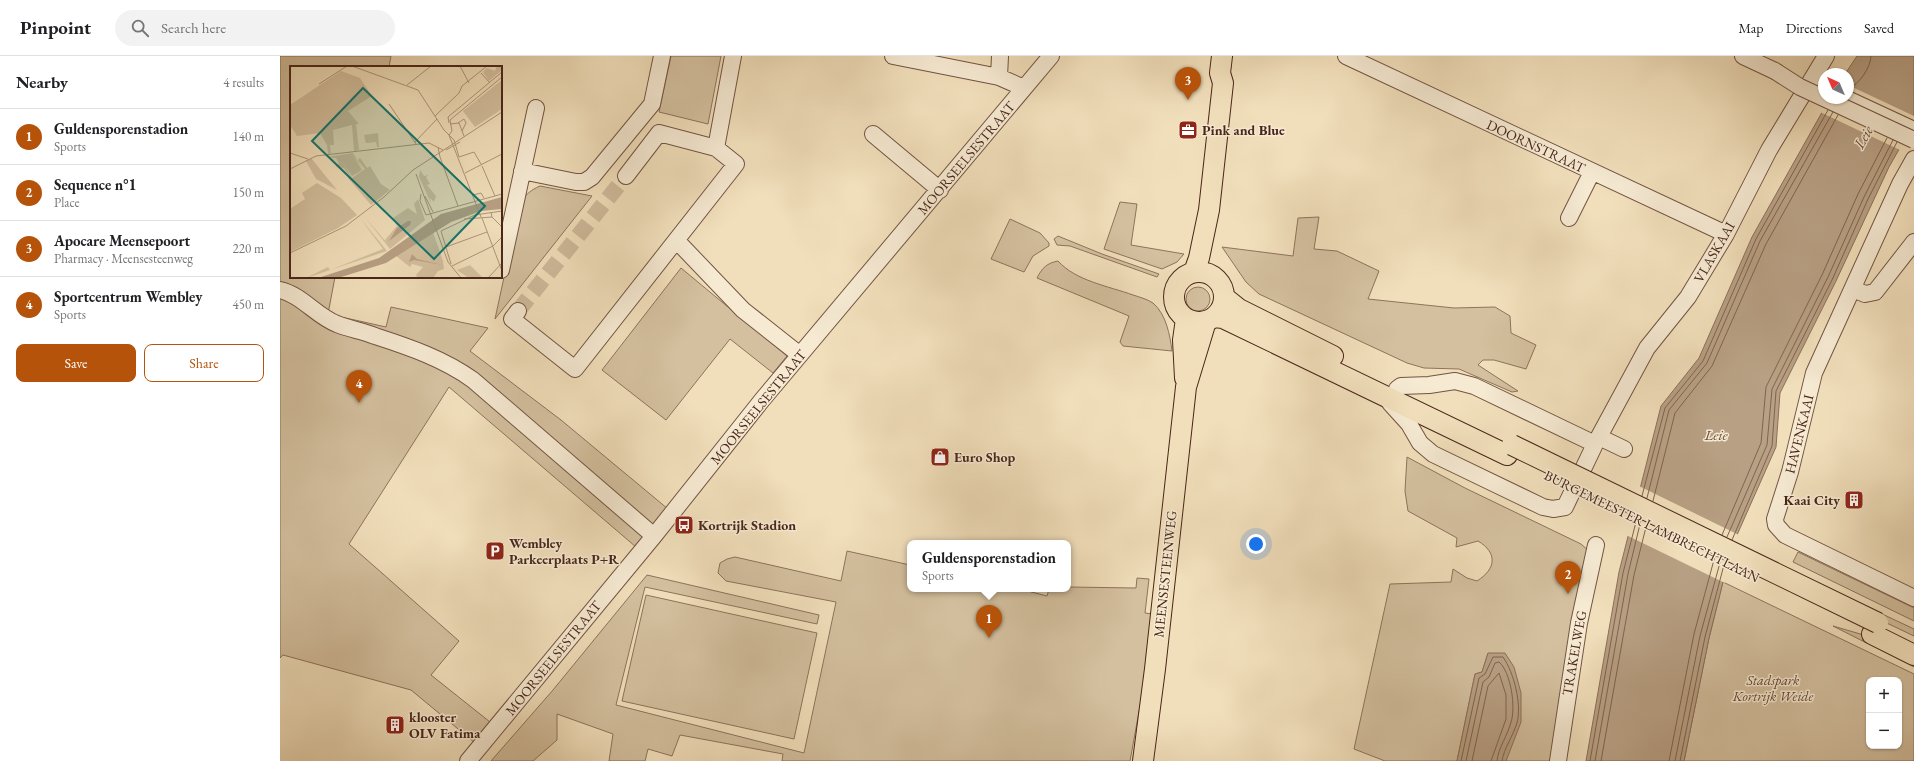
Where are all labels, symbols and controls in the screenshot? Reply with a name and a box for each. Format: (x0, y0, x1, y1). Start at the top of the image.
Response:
search box (115, 10, 395, 46)
text: Pinpoint (20, 15, 91, 40)
icon: search (129, 17, 151, 39)
text: Search here (161, 18, 226, 37)
text: Map (1738, 19, 1764, 37)
text: Directions (1786, 19, 1842, 37)
text: Saved (1864, 19, 1894, 37)
inset map (290, 66, 502, 278)
pin: 3 (1175, 67, 1201, 100)
north arrow (1818, 68, 1854, 104)
text: Nearby (16, 71, 68, 93)
text: 4 results (223, 74, 264, 91)
street label: MOORSEELSESTRAAT (913, 97, 1019, 218)
street label: DOORNSTRAAT (1484, 115, 1589, 177)
text: Guldensporenstadion (54, 119, 188, 138)
office icon: Pink and Blue (1177, 119, 1199, 141)
place label: Pink and Blue (1202, 121, 1285, 139)
water label: Leie (1849, 122, 1877, 153)
text: 1 (26, 128, 32, 145)
text: 140 m (233, 128, 264, 145)
text: Sports (54, 138, 86, 155)
text: Sequence n°1 (54, 175, 136, 194)
text: 2 (26, 184, 32, 201)
text: 150 m (233, 184, 264, 201)
text: Place (54, 194, 80, 211)
street label: VLASKAAI (1689, 218, 1739, 286)
text: Apocare Meensepoort (54, 231, 190, 250)
text: 3 (26, 240, 32, 257)
text: 220 m (233, 240, 264, 257)
text: Pharmacy · Meensesteenweg (54, 250, 193, 267)
text: Sportcentrum Wembley (54, 287, 203, 306)
text: 4 (26, 296, 32, 313)
text: 450 m (233, 296, 264, 313)
text: Sports (54, 306, 86, 323)
button: Save (16, 344, 136, 382)
button: Share (144, 344, 264, 382)
street label: MOORSEELSESTRAAT (706, 345, 810, 468)
pin: 4 (346, 370, 372, 403)
street label: HAVENKAAI (1780, 392, 1818, 476)
water label: Leie (1703, 425, 1728, 444)
shop icon: Euro Shop (929, 446, 951, 468)
place label: Euro Shop (954, 448, 1016, 466)
street label: BURGEMEESTER LAMBRECHTLAAN (1541, 466, 1763, 586)
building icon: Kaai City (1843, 489, 1865, 511)
place label: Kaai City (1784, 491, 1840, 509)
street label: MEENSESTEENWEG (1149, 510, 1181, 638)
bus stop icon: Kortrijk Stadion (673, 514, 695, 536)
place label: Kortrijk Stadion (698, 516, 796, 534)
place label: Wembley Parkeerplaats P+R (509, 534, 619, 568)
your location (1246, 534, 1266, 554)
parking icon: Wembley Parkeerplaats P+R (484, 540, 506, 562)
popup (907, 540, 1071, 592)
text: Guldensporenstadion (922, 548, 1056, 567)
pin: 2 (1555, 561, 1581, 594)
text: Sports (922, 567, 954, 584)
street label: MOORSEELSESTRAAT (501, 596, 605, 719)
pin: 1 (976, 605, 1002, 638)
street label: TRAKELWEG (1558, 609, 1590, 697)
park label: Stadspark Kortrijk Weide (1732, 671, 1813, 705)
map controls (1866, 677, 1902, 749)
button: + (1866, 677, 1902, 713)
place label: klooster OLV Fatima (409, 708, 481, 742)
button: − (1866, 713, 1902, 749)
building icon: klooster OLV Fatima (384, 714, 406, 736)

